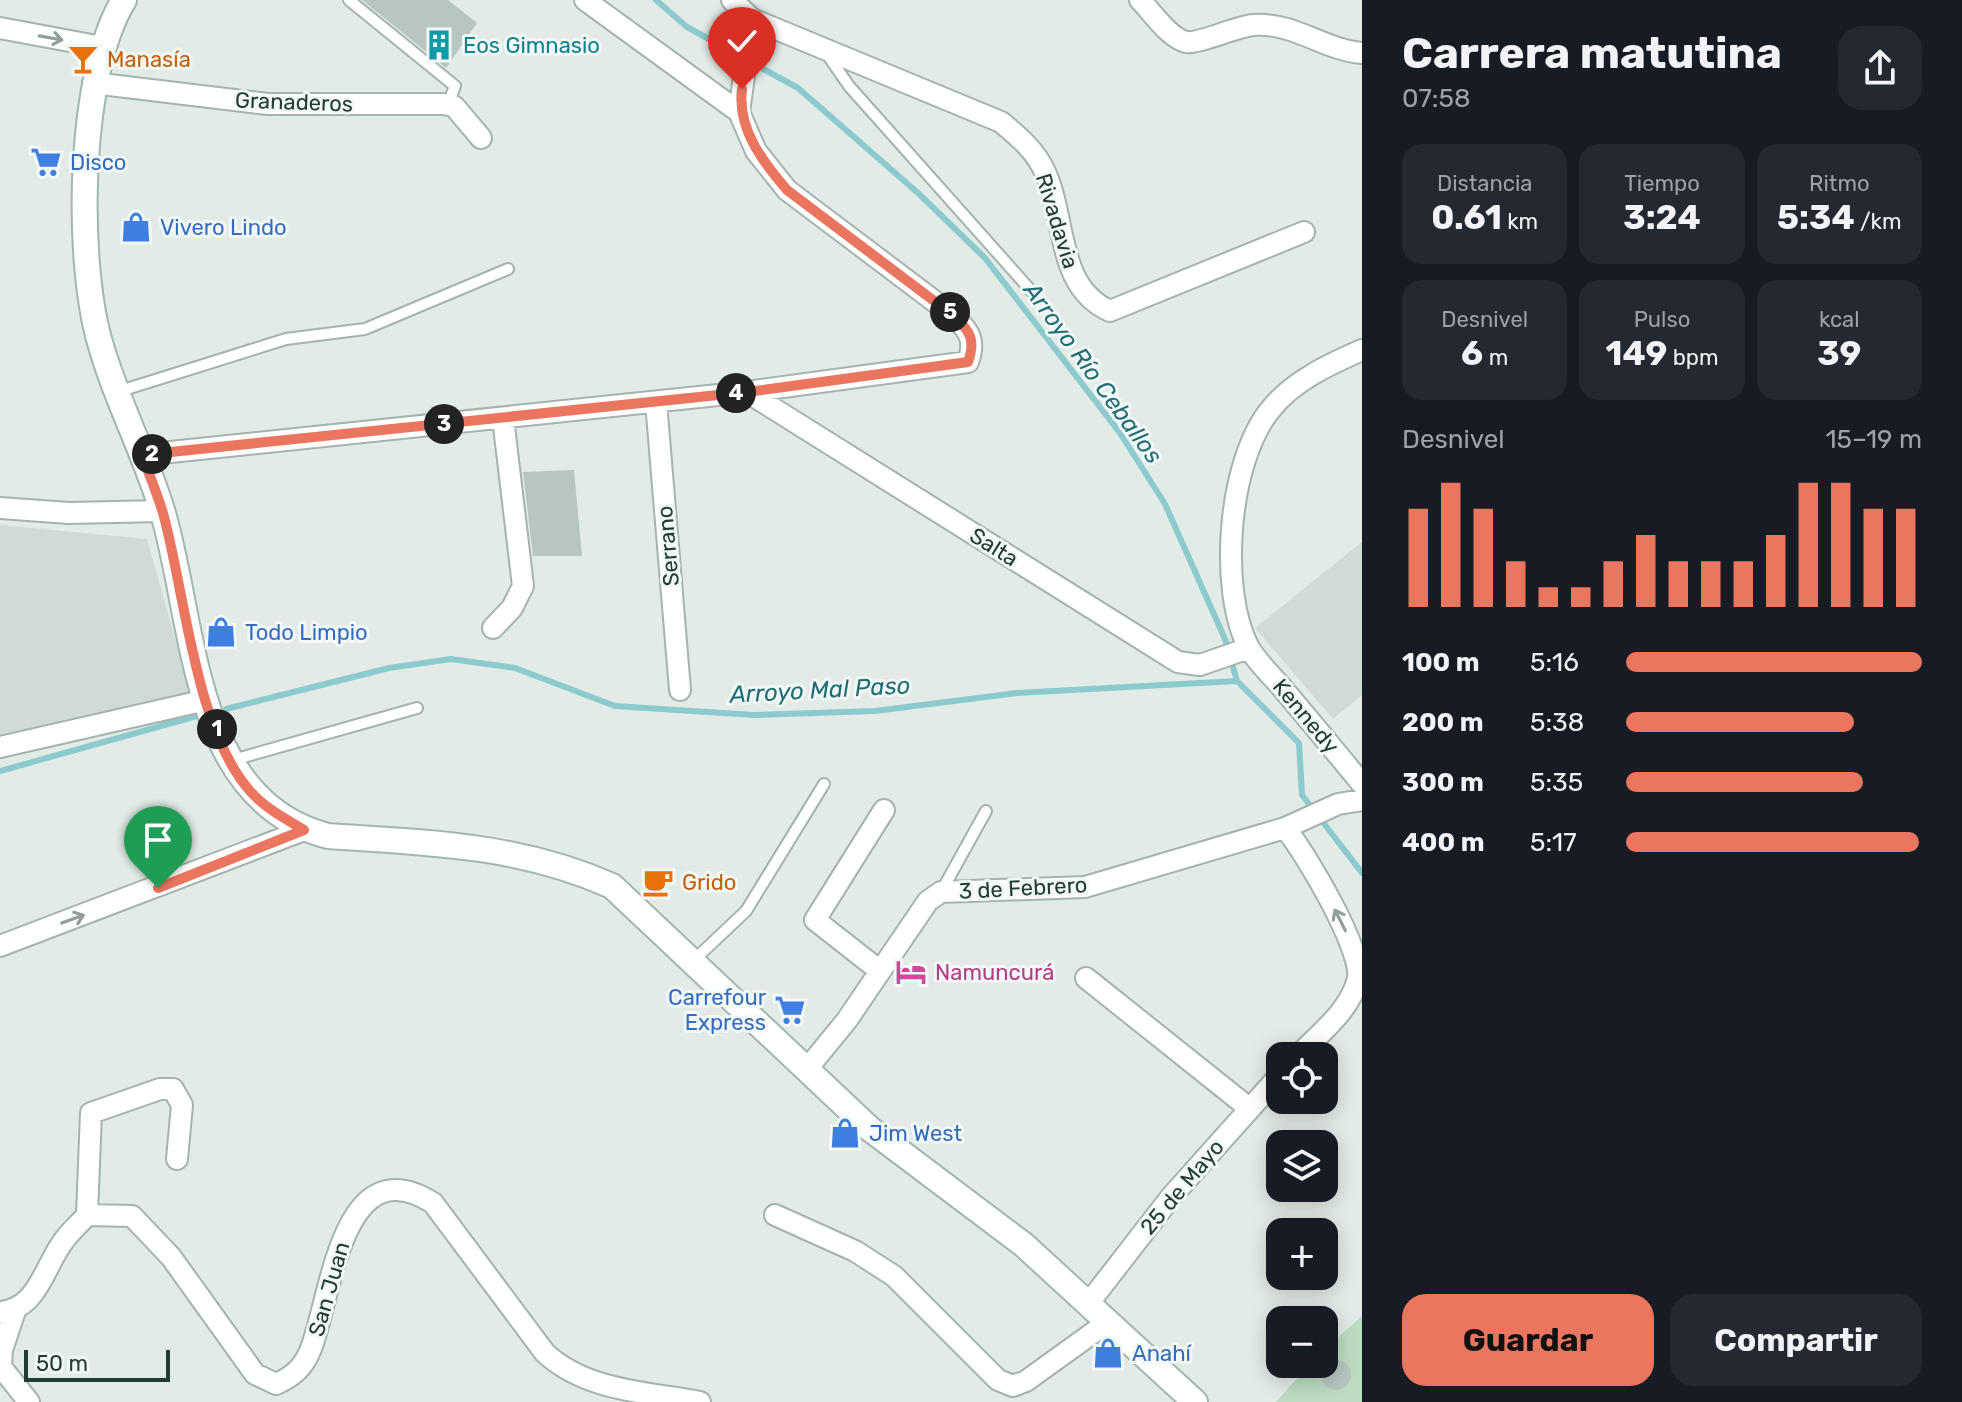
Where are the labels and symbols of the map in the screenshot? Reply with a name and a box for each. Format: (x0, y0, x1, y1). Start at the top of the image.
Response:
pin (708, 7, 776, 89)
building icon: Eos Gimnasio (422, 28, 456, 62)
one-way arrow (38, 31, 63, 46)
place label: Eos Gimnasio (463, 32, 600, 59)
bar icon: Manasía (66, 42, 100, 76)
place label: Manasía (107, 46, 191, 73)
street label: Granaderos (234, 86, 354, 118)
supermarket icon: Disco (29, 145, 63, 179)
place label: Disco (70, 149, 126, 176)
street label: Rivadavia (1030, 170, 1084, 272)
shop icon: Vivero Lindo (119, 210, 153, 244)
place label: Vivero Lindo (160, 214, 287, 241)
water label: Arroyo Río Ceballos (1017, 275, 1168, 469)
pin: 5 (930, 292, 970, 332)
pin: 4 (716, 373, 756, 413)
pin: 3 (424, 404, 464, 444)
pin: 2 (132, 434, 172, 474)
street label: Serrano (651, 505, 685, 587)
street label: Salta (965, 522, 1023, 572)
shop icon: Todo Limpio (204, 615, 238, 649)
place label: Todo Limpio (245, 619, 368, 646)
water label: Arroyo Mal Paso (727, 671, 911, 709)
street label: Kennedy (1267, 673, 1345, 759)
pin: 1 (197, 709, 237, 749)
pin (124, 806, 192, 888)
cafe icon: Grido (641, 865, 675, 899)
place label: Grido (682, 869, 736, 896)
street label: 3 de Febrero (958, 871, 1088, 905)
one-way arrow (1332, 908, 1347, 932)
one-way arrow (60, 911, 85, 925)
hotel icon: Namuncurá (894, 955, 928, 989)
place label: Namuncurá (935, 959, 1054, 986)
place label: Carrefour Express (668, 984, 767, 1036)
supermarket icon: Carrefour Express (773, 993, 807, 1027)
shop icon: Jim West (828, 1116, 862, 1150)
place label: Jim West (869, 1120, 963, 1147)
street label: 25 de Mayo (1134, 1134, 1230, 1240)
street label: San Juan (303, 1239, 355, 1339)
shop icon: Anahí (1091, 1336, 1125, 1370)
place label: Anahí (1132, 1340, 1193, 1367)
scale bar (24, 1346, 170, 1382)

